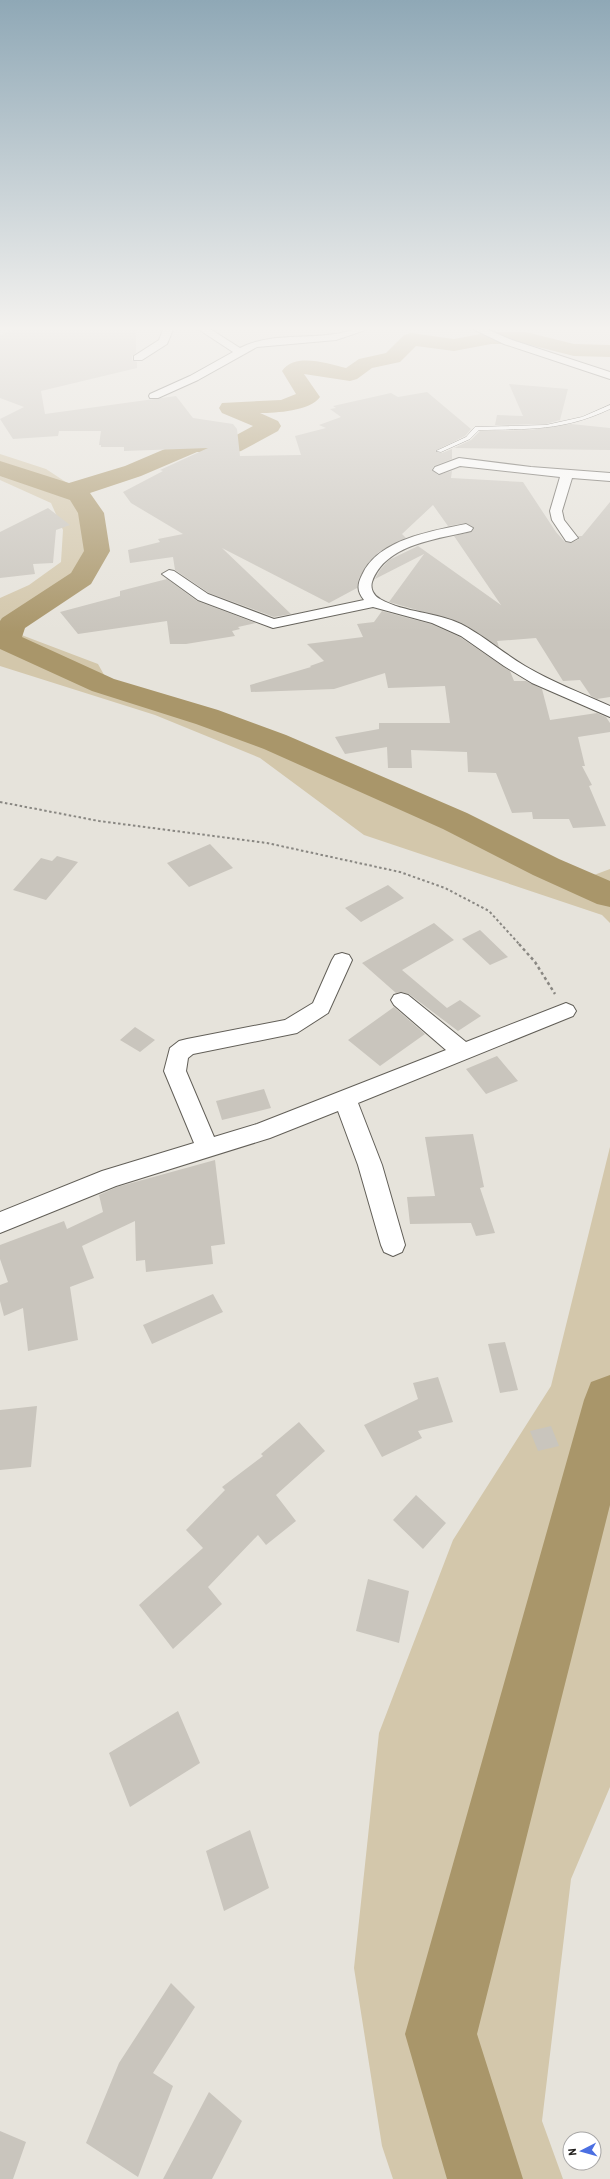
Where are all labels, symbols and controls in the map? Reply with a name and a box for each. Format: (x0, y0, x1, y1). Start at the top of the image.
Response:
north arrow (562, 2131, 602, 2171)
text: N (565, 2148, 578, 2156)

